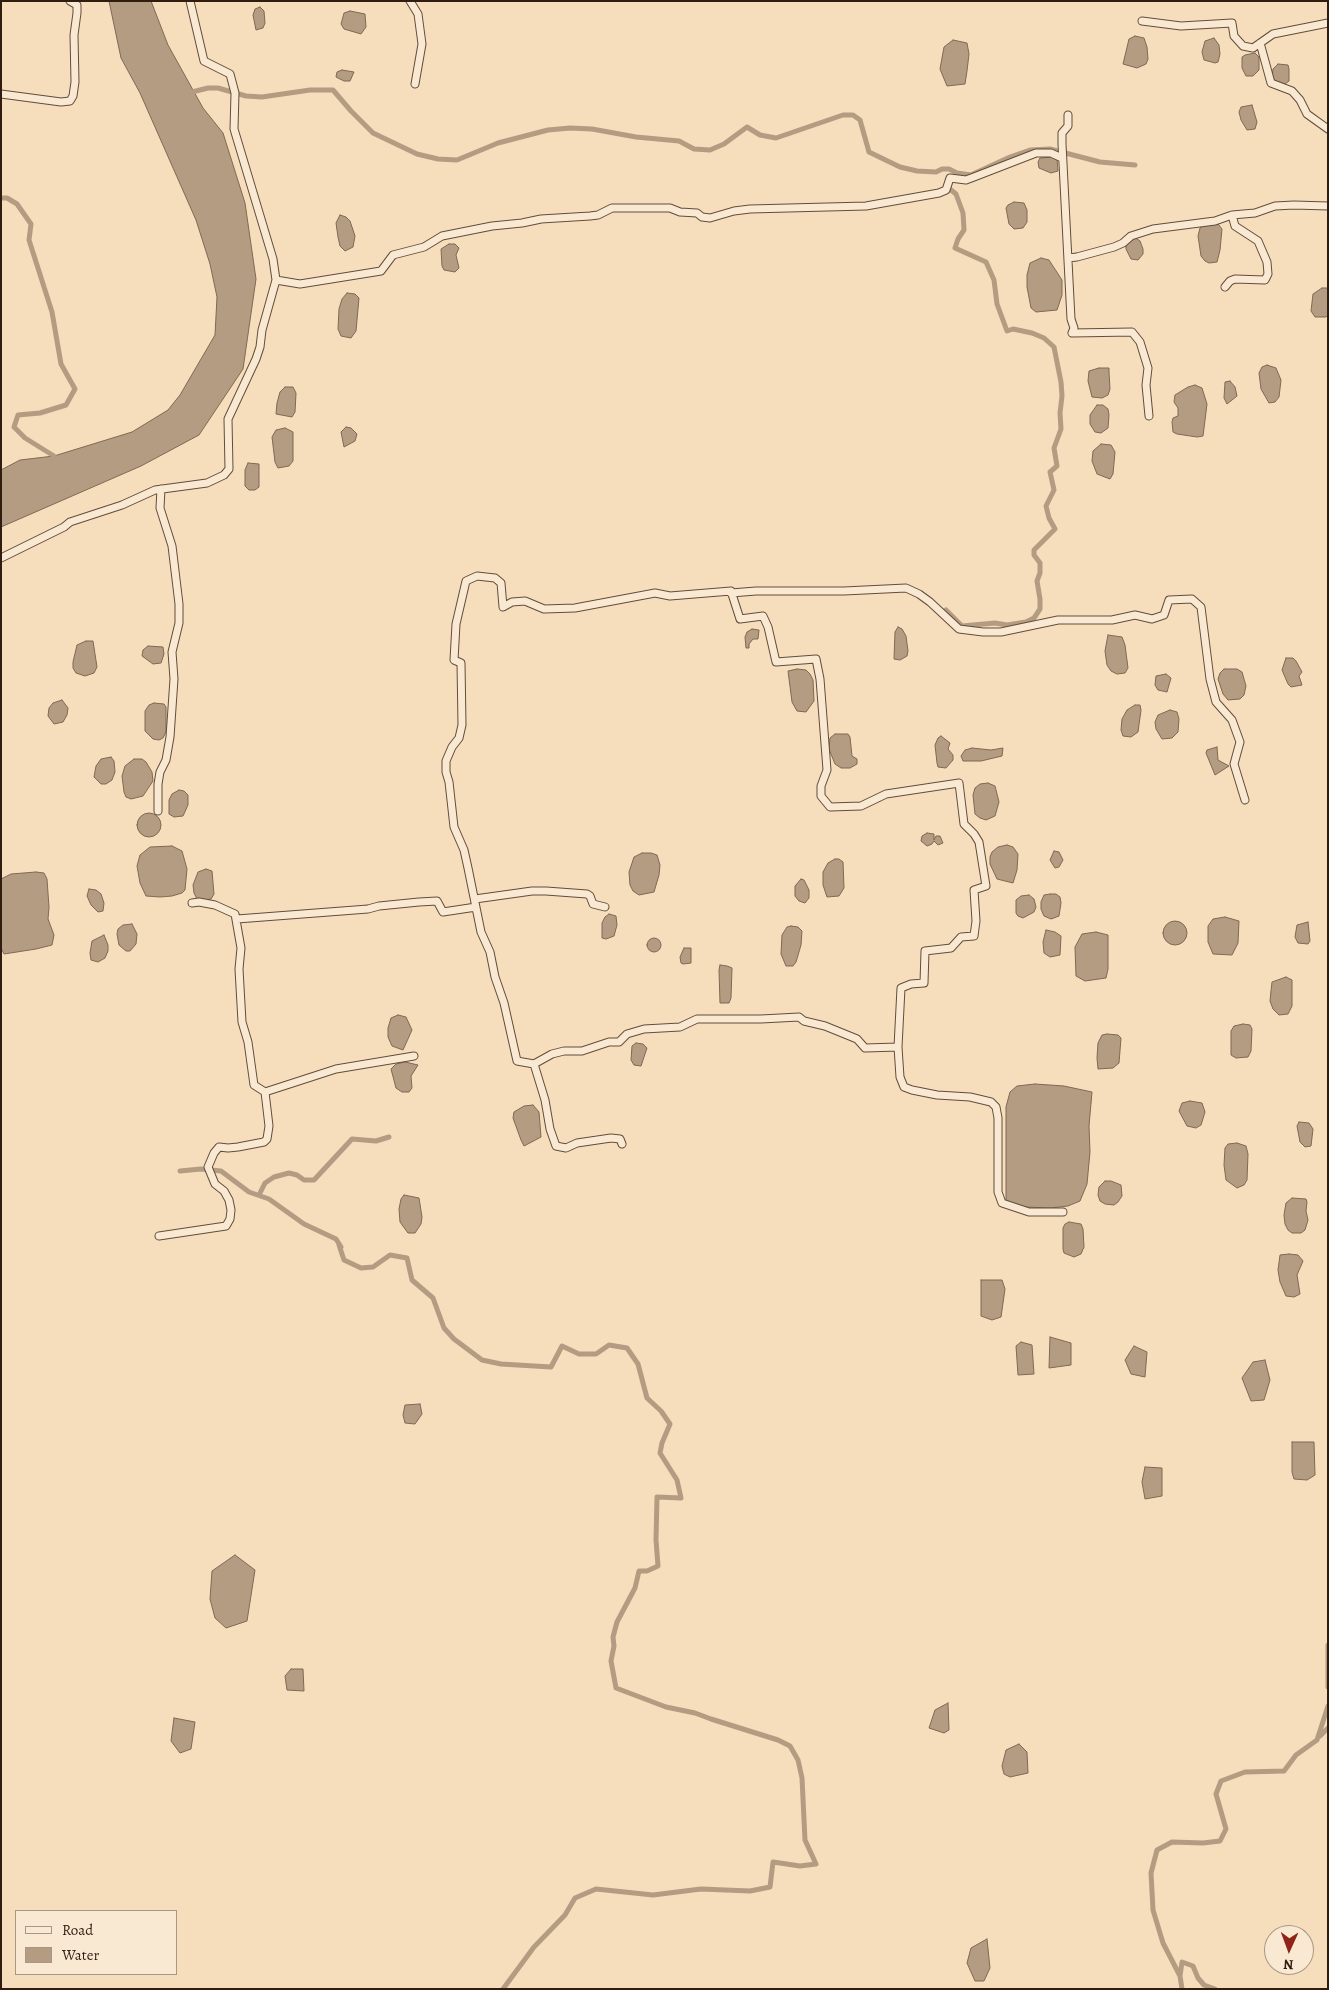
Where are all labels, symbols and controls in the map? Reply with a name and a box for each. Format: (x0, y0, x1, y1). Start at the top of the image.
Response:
legend (15, 1910, 178, 1975)
text: Road (62, 1920, 93, 1940)
north arrow (1264, 1925, 1314, 1975)
text: Water (62, 1945, 99, 1965)
text: N (1283, 1955, 1294, 1974)

